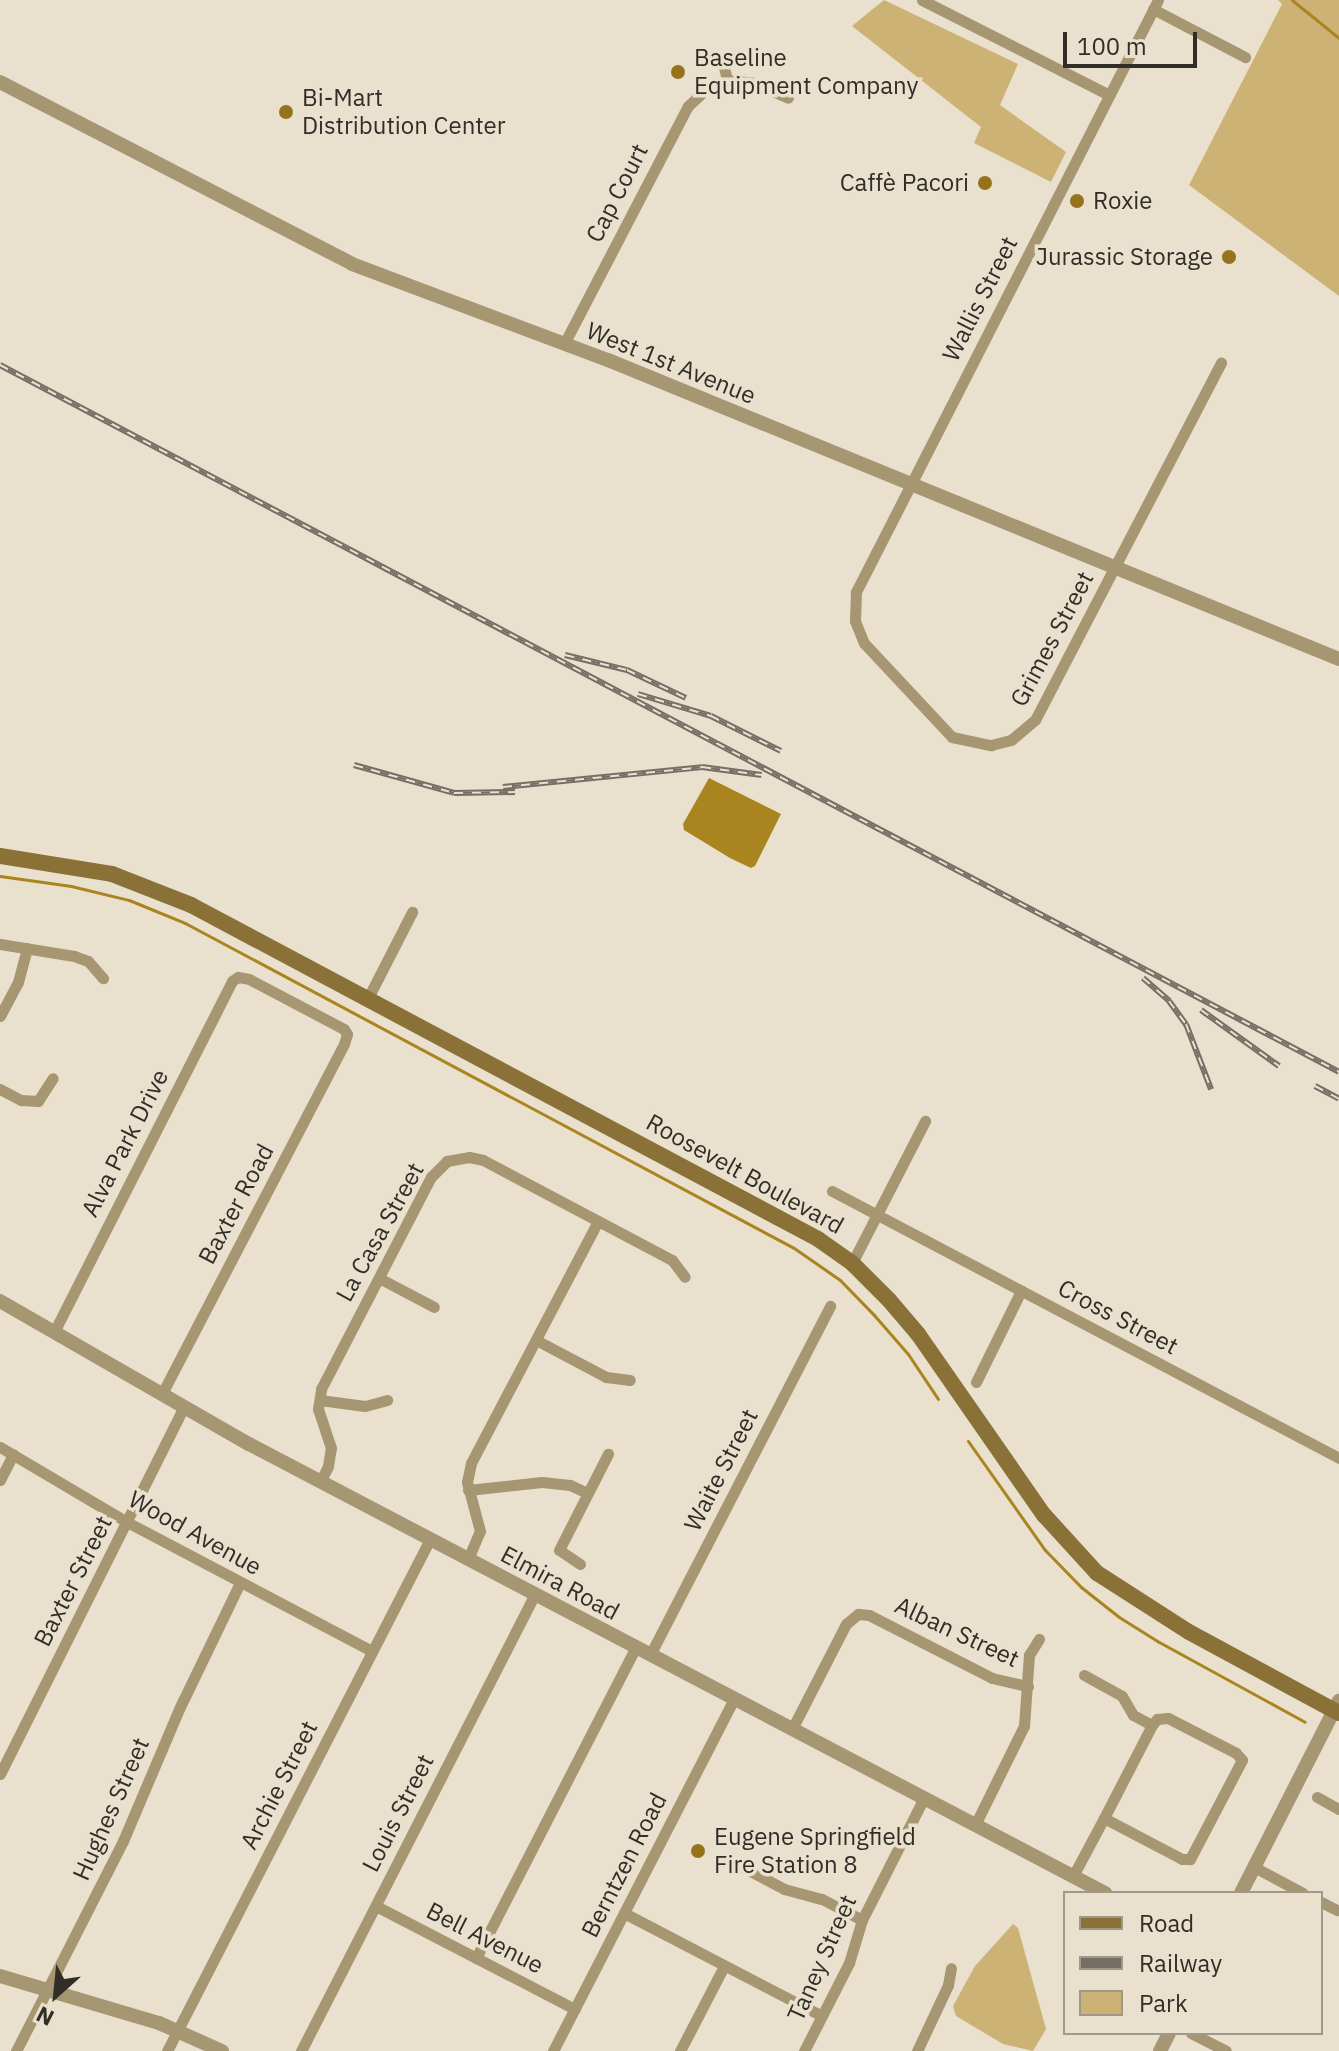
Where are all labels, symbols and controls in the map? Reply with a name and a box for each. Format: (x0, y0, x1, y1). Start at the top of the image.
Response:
scale bar (1067, 16, 1201, 66)
text: 100 m (1077, 30, 1147, 62)
place label: Baseline Equipment Company (694, 44, 919, 100)
marker: Baseline Equipment Company (669, 63, 687, 81)
place label: Bi-Mart Distribution Center (302, 84, 506, 140)
marker: Bi-Mart Distribution Center (277, 103, 295, 121)
street label: Cap Court (580, 139, 654, 247)
place label: Caffè Pacori (840, 169, 969, 197)
marker: Caffè Pacori (976, 174, 994, 192)
place label: Roxie (1093, 187, 1152, 215)
marker: Roxie (1068, 192, 1086, 210)
street label: Wallis Street (936, 232, 1024, 366)
place label: Jurassic Storage (1036, 243, 1213, 271)
marker: Jurassic Storage (1220, 248, 1238, 266)
street label: West 1st Avenue (582, 316, 760, 410)
street label: Grimes Street (1004, 567, 1100, 711)
street label: Alva Park Drive (75, 1064, 175, 1222)
street label: Roosevelt Boulevard (641, 1108, 849, 1240)
street label: Baxter Road (192, 1139, 280, 1269)
street label: La Casa Street (330, 1158, 430, 1306)
street label: Cross Street (1053, 1273, 1183, 1361)
street label: Waite Street (678, 1404, 764, 1536)
street label: Wood Avenue (123, 1485, 267, 1581)
street label: Baxter Street (28, 1511, 118, 1651)
street label: Elmira Road (496, 1540, 624, 1626)
street label: Alban Street (890, 1591, 1024, 1673)
street label: Archie Street (234, 1716, 324, 1854)
street label: Hughes Street (67, 1733, 155, 1885)
street label: Louis Street (356, 1749, 440, 1877)
street label: Berntzen Road (575, 1788, 673, 1942)
place label: Eugene Springfield Fire Station 8 (714, 1823, 916, 1879)
marker: Eugene Springfield Fire Station 8 (689, 1842, 707, 1860)
street label: Taney Street (781, 1890, 863, 2026)
legend (1063, 1891, 1323, 2035)
street label: Bell Avenue (422, 1896, 548, 1980)
text: Road (1139, 1907, 1194, 1939)
text: Railway (1139, 1947, 1222, 1979)
north arrow (16, 1955, 96, 2035)
text: Park (1139, 1987, 1188, 2019)
text: N (31, 2000, 59, 2033)

